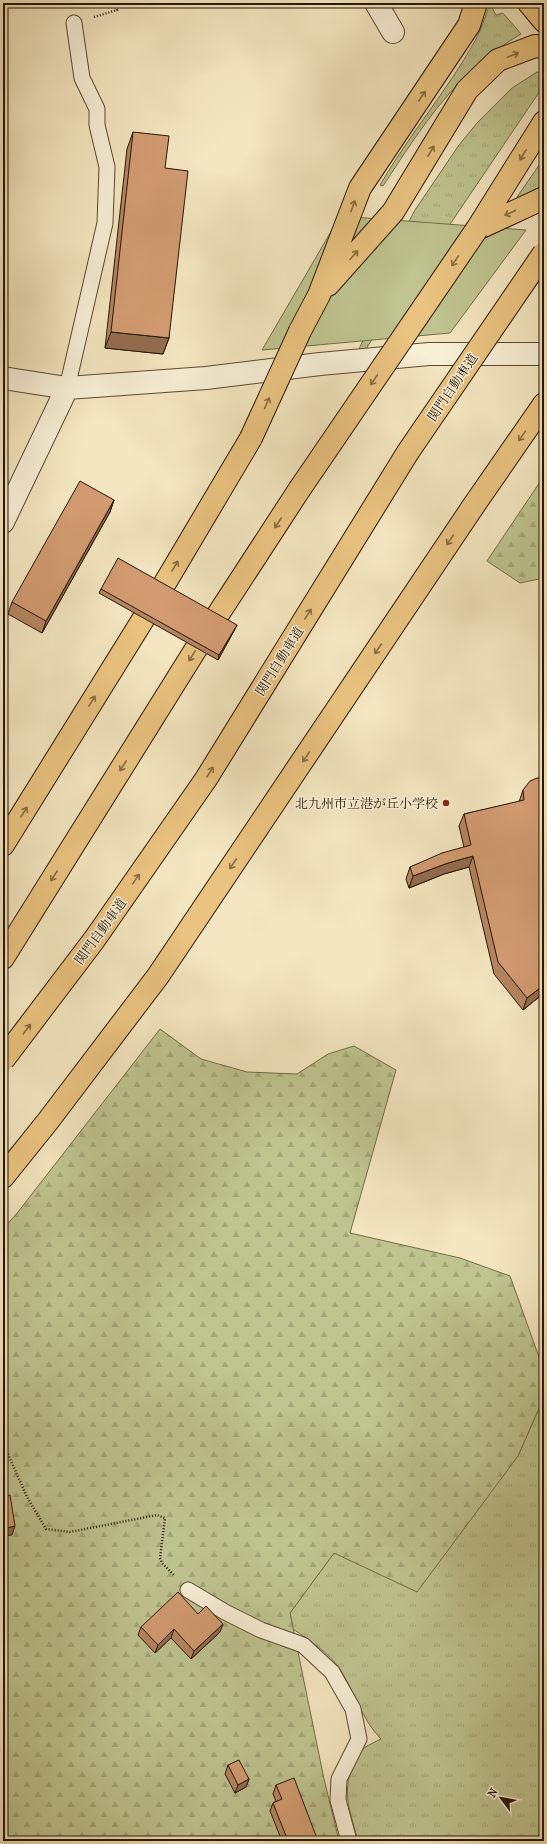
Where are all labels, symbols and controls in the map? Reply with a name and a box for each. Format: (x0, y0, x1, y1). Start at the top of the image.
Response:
one-way arrow (507, 50, 519, 58)
one-way arrow (418, 91, 426, 102)
one-way arrow (427, 145, 435, 157)
one-way arrow (519, 149, 527, 160)
one-way arrow (350, 201, 358, 213)
one-way arrow (505, 210, 517, 217)
one-way arrow (350, 250, 359, 261)
one-way arrow (451, 255, 459, 266)
street label: 関門自動車道 (424, 351, 480, 424)
one-way arrow (370, 374, 378, 385)
one-way arrow (264, 397, 271, 409)
one-way arrow (518, 430, 526, 441)
one-way arrow (274, 517, 282, 528)
one-way arrow (446, 535, 454, 546)
one-way arrow (171, 560, 179, 572)
one-way arrow (304, 609, 312, 620)
street label: 関門自動車道 (252, 624, 306, 698)
one-way arrow (374, 643, 382, 654)
one-way arrow (187, 650, 195, 662)
one-way arrow (89, 695, 97, 707)
one-way arrow (302, 751, 310, 762)
one-way arrow (119, 760, 127, 771)
one-way arrow (206, 767, 214, 778)
place label: 北九州市立港が丘小学校 (295, 796, 438, 811)
marker: 北九州市立港が丘小学校 (441, 798, 451, 808)
one-way arrow (19, 806, 28, 817)
one-way arrow (229, 859, 237, 870)
one-way arrow (50, 870, 58, 882)
one-way arrow (132, 874, 140, 885)
street label: 関門自動車道 (71, 895, 129, 967)
one-way arrow (22, 1024, 31, 1035)
north arrow (481, 1778, 521, 1818)
text: N (485, 1785, 501, 1800)

